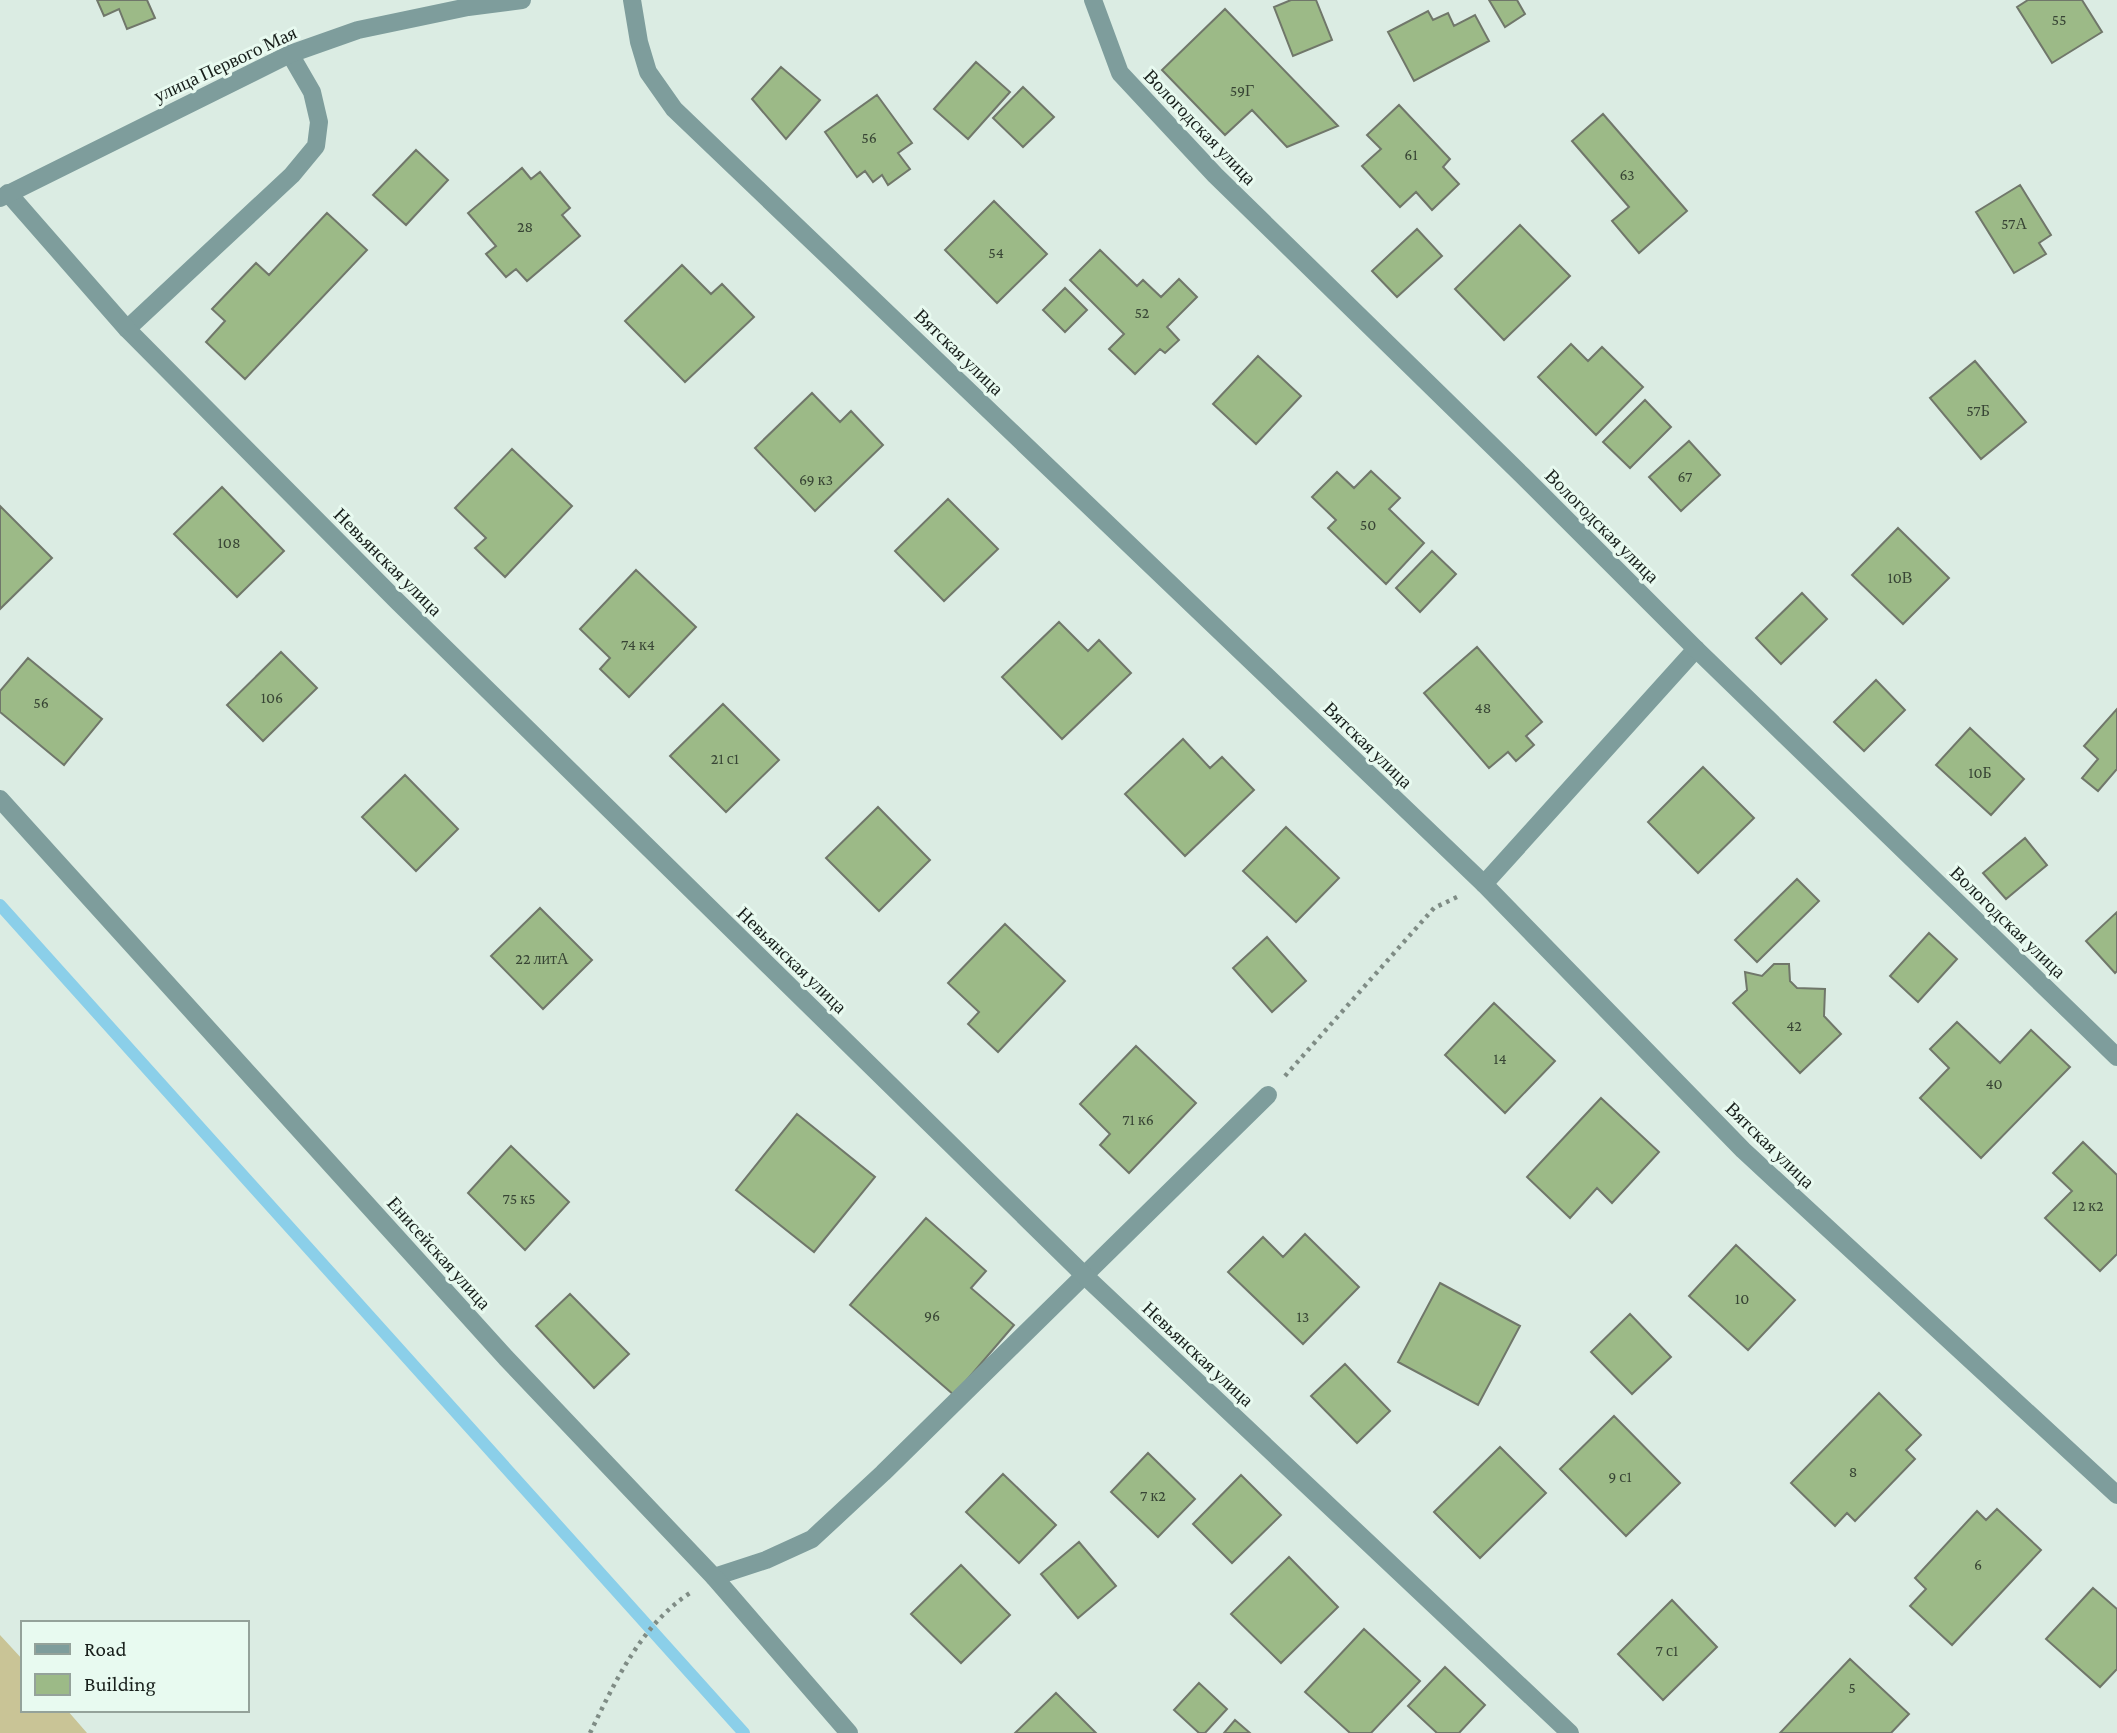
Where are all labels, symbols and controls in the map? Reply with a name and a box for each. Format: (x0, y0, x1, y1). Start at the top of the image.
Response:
house number: 55 (2052, 11, 2066, 28)
street label: улица Первого Мая (150, 22, 300, 106)
street label: Вологодская улица (1140, 65, 1261, 189)
house number: 59Г (1230, 82, 1254, 99)
house number: 56 (861, 129, 877, 146)
house number: 61 (1404, 146, 1418, 163)
house number: 63 (1619, 166, 1635, 183)
house number: 57А (2001, 215, 2027, 232)
house number: 28 (517, 218, 533, 235)
house number: 54 (988, 244, 1004, 261)
house number: 52 (1135, 304, 1150, 321)
street label: Вятская улица (910, 305, 1008, 400)
house number: 57Б (1966, 402, 1990, 419)
street label: Вологодская улица (1541, 465, 1664, 588)
house number: 67 (1678, 468, 1693, 485)
house number: 69 к3 (799, 471, 833, 488)
street label: Невьянская улица (330, 504, 447, 621)
house number: 50 (1360, 516, 1376, 533)
house number: 108 (218, 534, 240, 551)
house number: 10В (1887, 569, 1913, 586)
house number: 74 к4 (621, 636, 655, 653)
house number: 106 (261, 689, 283, 706)
house number: 56 (33, 694, 49, 711)
street label: Вятская улица (1319, 698, 1417, 793)
house number: 48 (1475, 699, 1491, 716)
house number: 21 с1 (711, 750, 739, 767)
house number: 10Б (1968, 764, 1992, 781)
street label: Вологодская улица (1946, 862, 2070, 983)
street label: Невьянская улица (733, 903, 851, 1018)
house number: 22 литА (515, 950, 569, 967)
house number: 42 (1786, 1017, 1802, 1034)
house number: 14 (1493, 1050, 1507, 1067)
house number: 40 (1985, 1075, 2003, 1092)
street label: Вятская улица (1721, 1098, 1819, 1193)
house number: 71 к6 (1122, 1111, 1154, 1128)
house number: 75 к5 (502, 1190, 536, 1207)
street label: Енисейская улица (383, 1192, 495, 1314)
house number: 12 к2 (2072, 1197, 2104, 1214)
house number: 10 (1735, 1290, 1749, 1307)
street label: Невьянская улица (1138, 1297, 1258, 1411)
house number: 96 (924, 1307, 940, 1324)
house number: 13 (1297, 1308, 1309, 1325)
house number: 8 (1849, 1463, 1857, 1480)
house number: 9 с1 (1608, 1468, 1632, 1485)
house number: 7 к2 (1140, 1487, 1166, 1504)
house number: 6 (1974, 1556, 1982, 1573)
legend (21, 1621, 248, 1712)
text: Road (84, 1637, 127, 1661)
house number: 7 с1 (1656, 1642, 1678, 1659)
text: Building (84, 1672, 156, 1696)
house number: 5 (1848, 1679, 1856, 1696)

